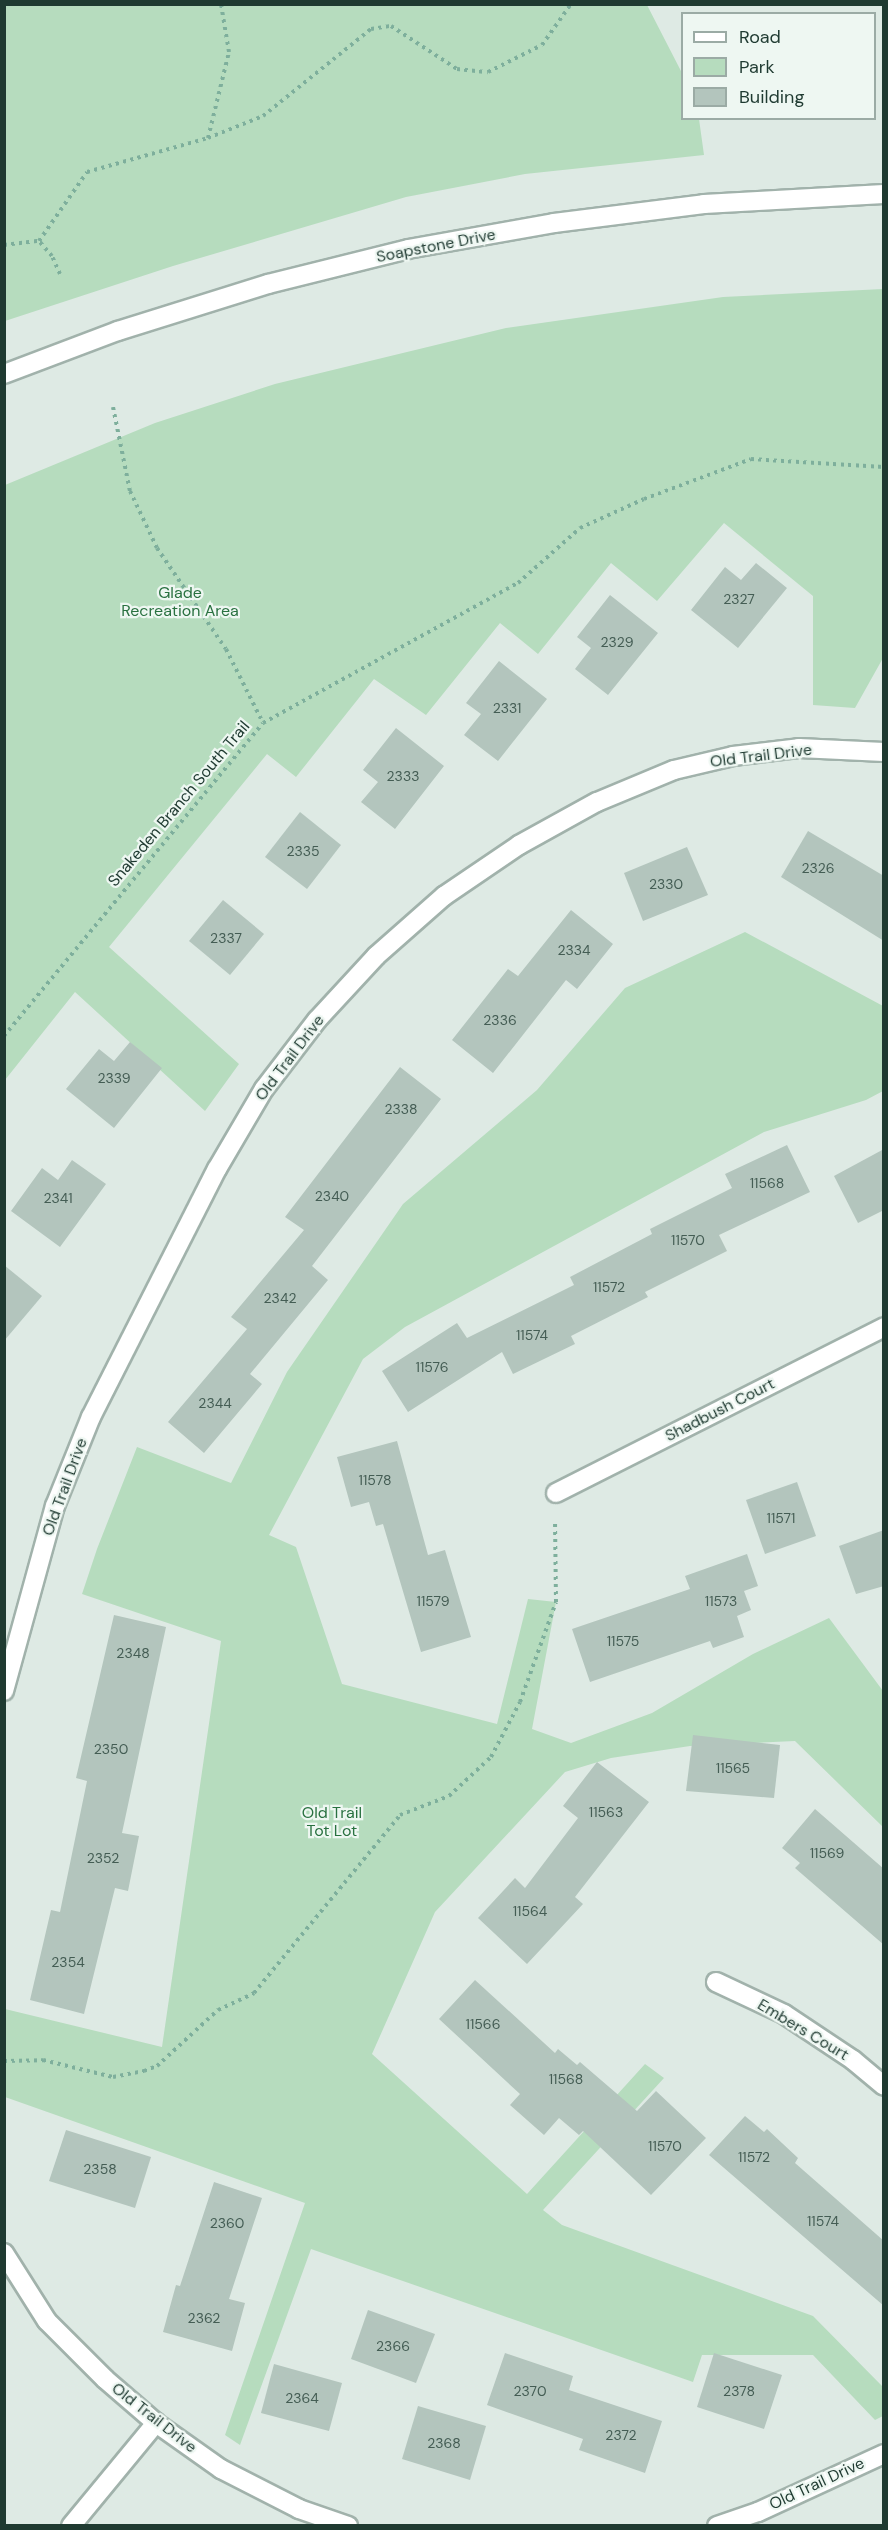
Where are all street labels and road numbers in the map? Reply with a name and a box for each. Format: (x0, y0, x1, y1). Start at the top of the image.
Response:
street label: Soapstone Drive (375, 225, 497, 267)
street label: Snakeden Branch South Trail (104, 717, 254, 891)
street label: Old Trail Drive (709, 740, 813, 772)
street label: Old Trail Drive (251, 1011, 329, 1105)
street label: Shadbush Court (662, 1374, 778, 1446)
street label: Old Trail Drive (38, 1436, 92, 1538)
street label: Embers Court (754, 1995, 852, 2065)
street label: Old Trail Drive (108, 2379, 200, 2457)
street label: Old Trail Drive (767, 2454, 867, 2514)

